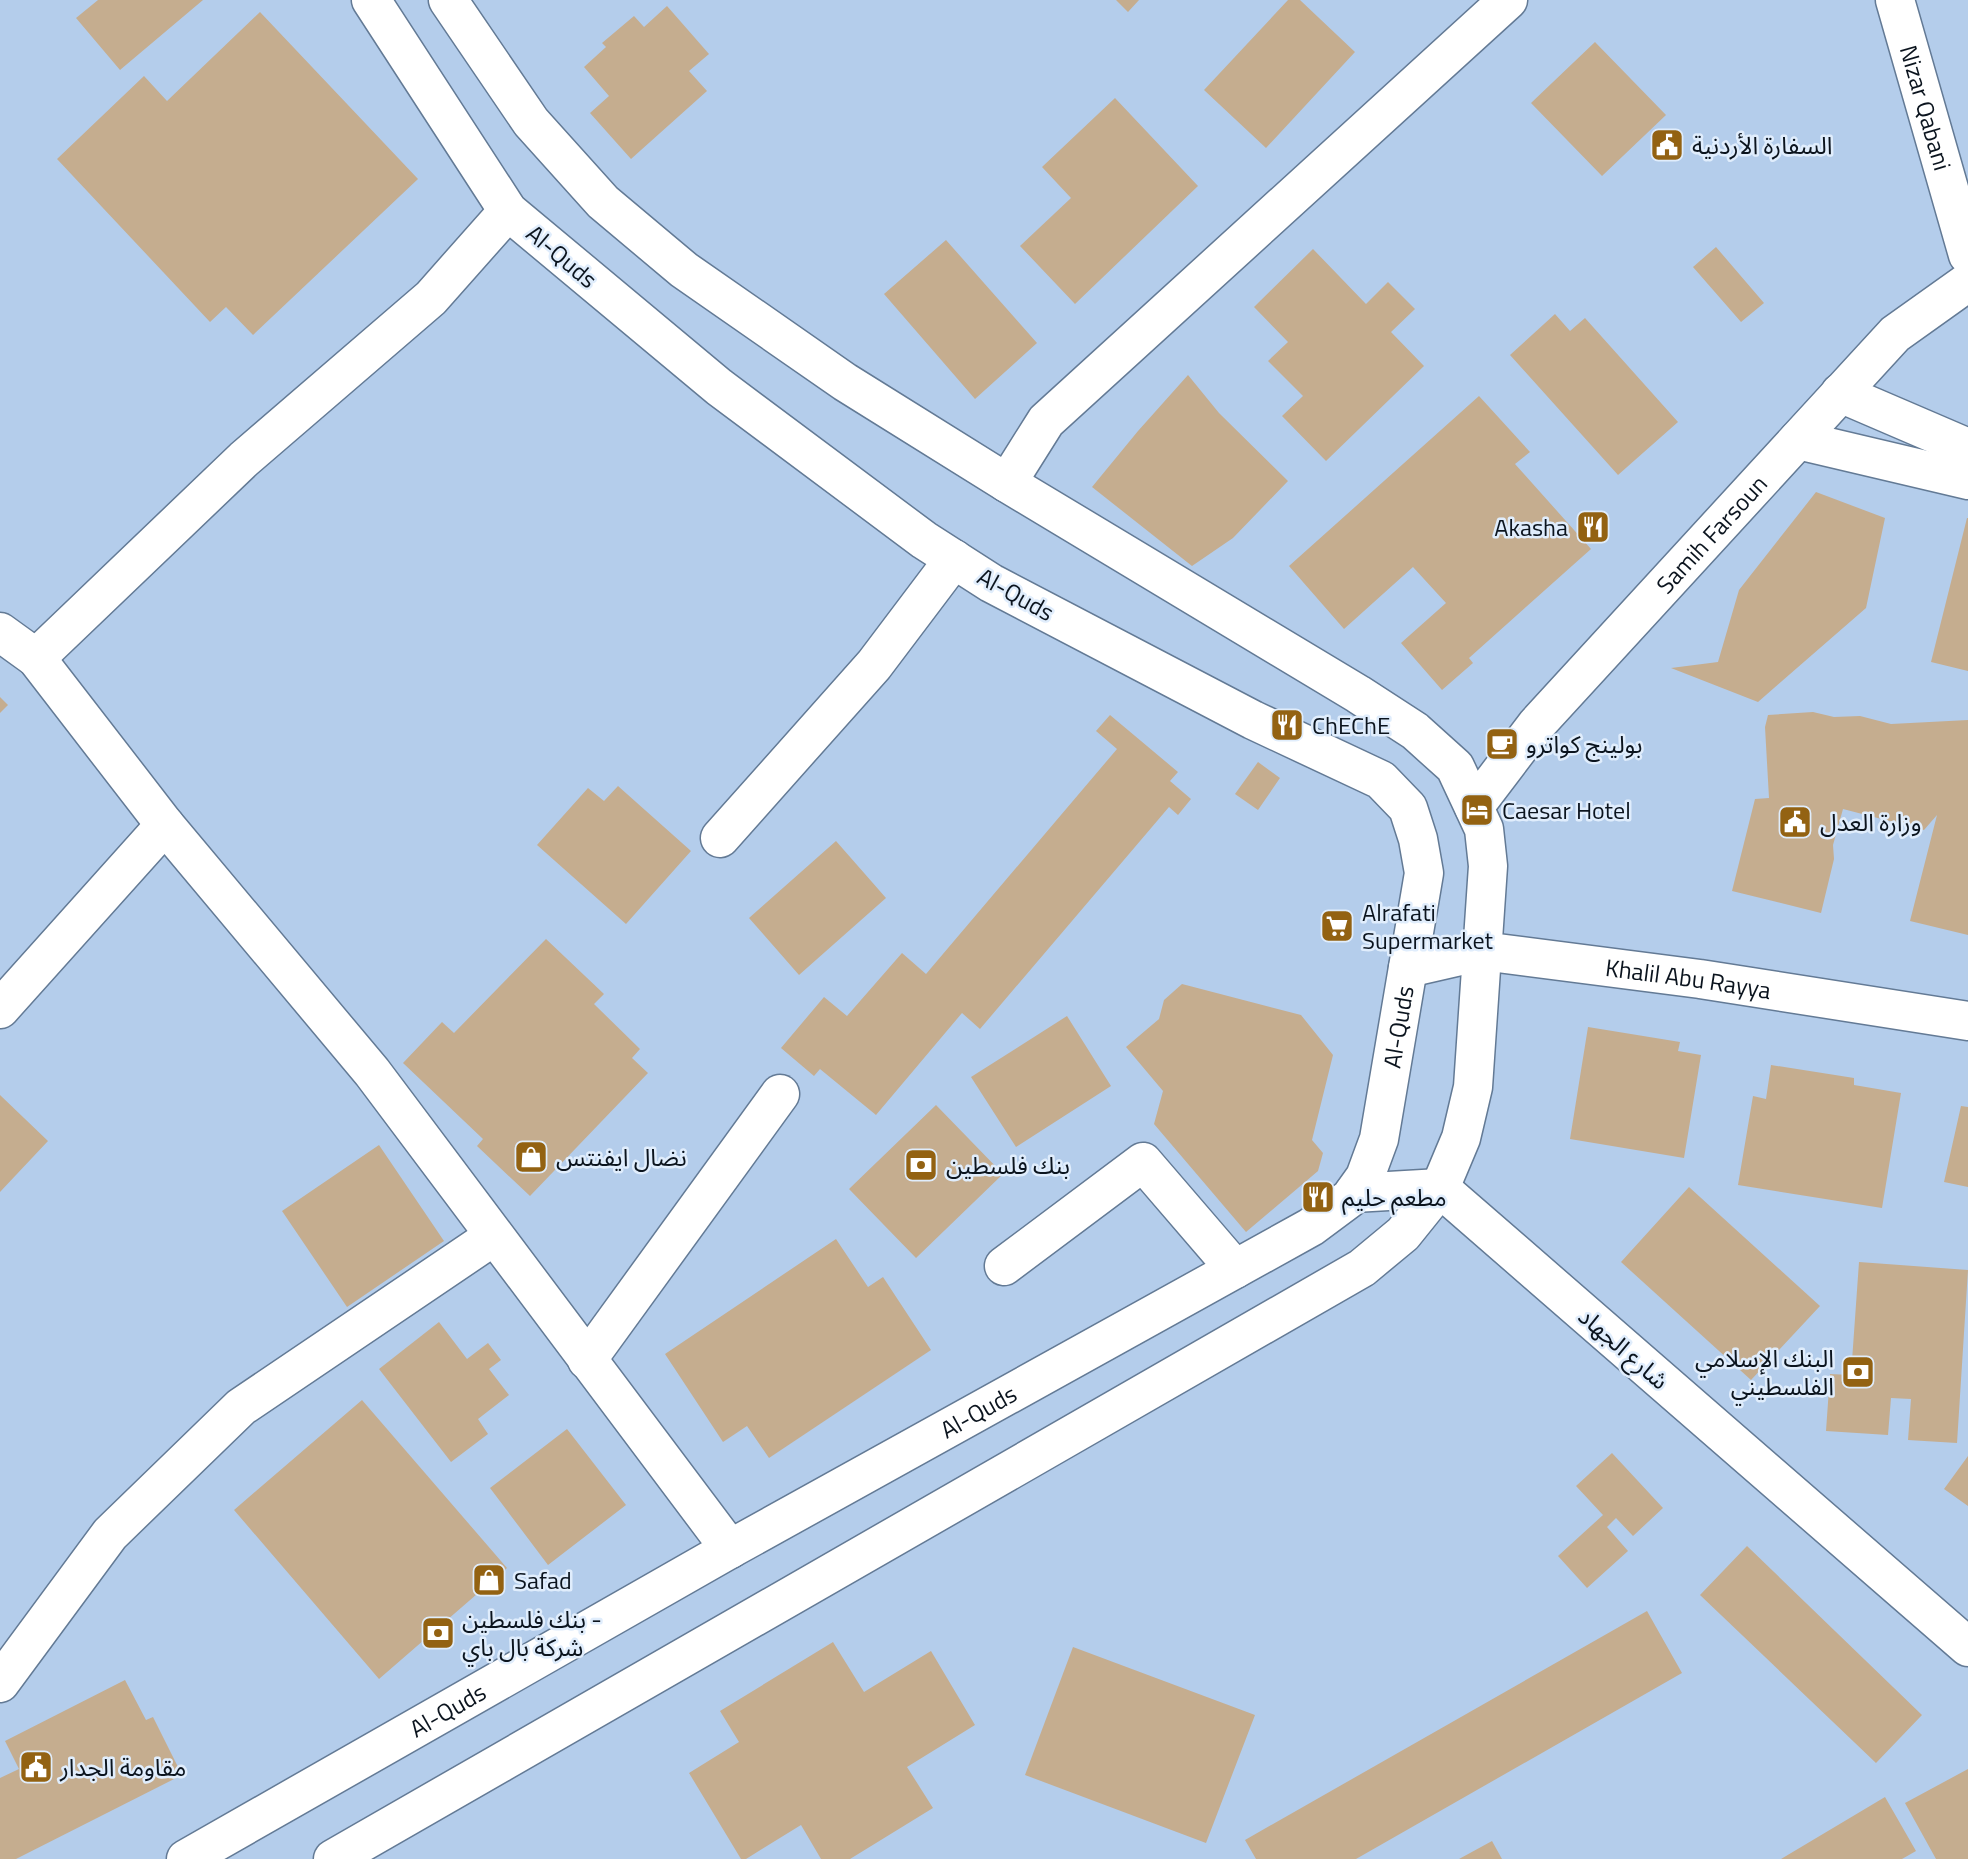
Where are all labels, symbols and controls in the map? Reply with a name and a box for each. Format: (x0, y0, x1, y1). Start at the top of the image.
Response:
street label: Nizar Qabani (1891, 41, 1961, 175)
public building icon: السفارة الأردنية (1648, 126, 1686, 164)
place label: السفارة الأردنية (1692, 127, 1832, 163)
street label: Al-Quds (519, 216, 605, 296)
street label: Samih Farsoun (1647, 467, 1775, 602)
restaurant icon: Akasha (1574, 508, 1612, 546)
place label: Akasha (1494, 509, 1568, 545)
street label: Al-Quds (971, 558, 1061, 630)
restaurant icon: ChEChE (1268, 706, 1306, 744)
place label: ChEChE (1312, 707, 1390, 743)
cafe icon: بولينج كواترو (1483, 725, 1521, 763)
place label: بولينج كواترو (1526, 726, 1642, 762)
hotel icon: Caesar Hotel (1458, 791, 1496, 829)
place label: Caesar Hotel (1502, 792, 1631, 828)
public building icon: وزارة العدل (1776, 803, 1814, 841)
place label: وزارة العدل (1820, 804, 1921, 840)
place label: Alrafati Supermarket (1362, 894, 1493, 958)
supermarket icon: Alrafati Supermarket (1318, 907, 1356, 945)
street label: Khalil Abu Rayya (1603, 949, 1774, 1008)
street label: Al-Quds (1373, 983, 1423, 1071)
shop icon: نضال ايفنتس (512, 1138, 550, 1176)
place label: نضال ايفنتس (556, 1139, 687, 1175)
bank icon: بنك فلسطين (902, 1146, 940, 1184)
place label: بنك فلسطين (946, 1147, 1070, 1183)
restaurant icon: مطعم حليم (1299, 1178, 1337, 1216)
place label: مطعم حليم (1342, 1179, 1447, 1215)
street label: شارع الجهاد (1571, 1298, 1677, 1398)
place label: البنك الإسلامي الفلسطيني (1695, 1340, 1834, 1406)
bank icon: البنك الإسلامي الفلسطيني (1839, 1353, 1877, 1391)
street label: Al-Quds (933, 1376, 1023, 1447)
shop icon: Safad (470, 1561, 508, 1599)
place label: Safad (514, 1562, 572, 1598)
place label: بنك فلسطين - شركة بال باي (462, 1601, 602, 1667)
bank icon: بنك فلسطين - شركة بال باي (419, 1614, 457, 1652)
street label: Al-Quds (403, 1674, 492, 1746)
public building icon: مقاومة الجدار (17, 1748, 55, 1786)
place label: مقاومة الجدار (59, 1749, 186, 1785)

